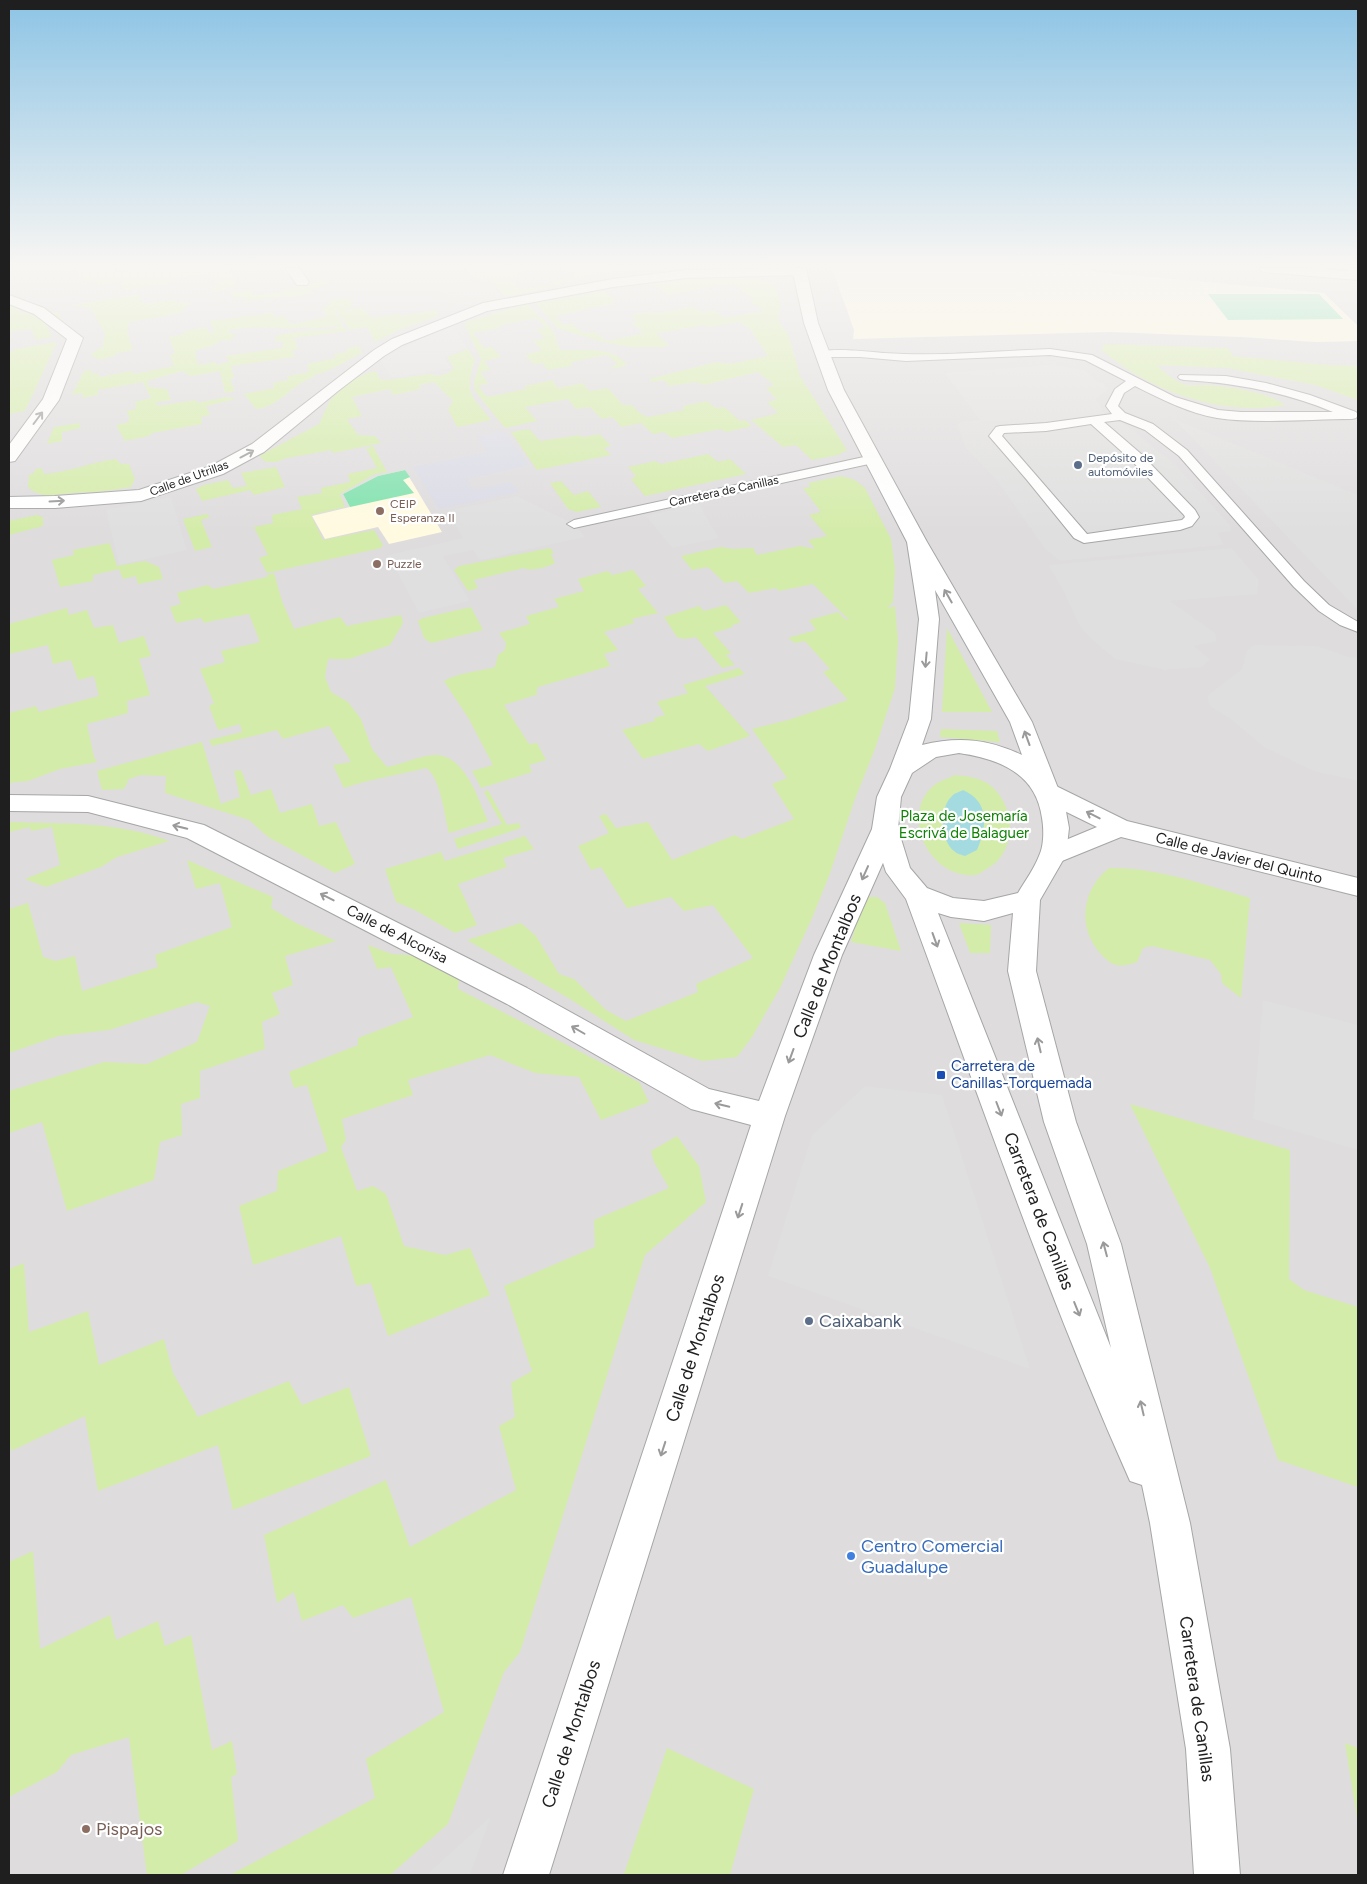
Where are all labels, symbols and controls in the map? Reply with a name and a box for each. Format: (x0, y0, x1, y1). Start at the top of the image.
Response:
one-way arrow (33, 411, 43, 425)
one-way arrow (239, 449, 254, 458)
place label: Depósito de automóviles (1088, 451, 1154, 479)
street label: Calle de Utrillas (148, 457, 231, 499)
marker: Depósito de automóviles (1072, 459, 1084, 471)
street label: Carretera de Canillas (668, 472, 780, 509)
one-way arrow (49, 497, 65, 506)
place label: CEIP Esperanza II (390, 497, 455, 525)
marker: CEIP Esperanza II (374, 505, 386, 517)
place label: Puzzle (387, 557, 422, 571)
marker: Puzzle (371, 558, 383, 570)
one-way arrow (943, 589, 953, 603)
one-way arrow (921, 651, 930, 667)
one-way arrow (1022, 731, 1031, 746)
park label: Plaza de Josemaría Escrivá de Balaguer (899, 807, 1029, 842)
one-way arrow (1085, 810, 1100, 820)
one-way arrow (173, 822, 189, 831)
street label: Calle de Javier del Quinto (1154, 829, 1325, 888)
one-way arrow (860, 866, 870, 881)
street label: Calle de Montalbos (788, 890, 866, 1042)
one-way arrow (319, 892, 334, 902)
street label: Calle de Alcorisa (343, 901, 451, 967)
one-way arrow (931, 932, 940, 948)
one-way arrow (572, 1025, 586, 1035)
one-way arrow (1034, 1037, 1043, 1053)
one-way arrow (786, 1048, 795, 1064)
place label: Carretera de Canillas-Torquemada (951, 1057, 1092, 1092)
marker: Carretera de Canillas-Torquemada (935, 1069, 947, 1081)
one-way arrow (714, 1100, 730, 1109)
one-way arrow (995, 1100, 1004, 1116)
street label: Carretera de Canillas (999, 1129, 1079, 1293)
one-way arrow (734, 1202, 744, 1218)
one-way arrow (1099, 1242, 1109, 1258)
street label: Calle de Montalbos (661, 1271, 729, 1425)
one-way arrow (1073, 1301, 1082, 1316)
place label: Caixabank (819, 1310, 902, 1332)
marker: Caixabank (803, 1315, 815, 1327)
one-way arrow (1137, 1400, 1146, 1416)
one-way arrow (658, 1440, 667, 1456)
place label: Centro Comercial Guadalupe (861, 1535, 1003, 1578)
marker: Centro Comercial Guadalupe (845, 1550, 857, 1562)
street label: Carretera de Canillas (1174, 1615, 1220, 1783)
street label: Calle de Montalbos (537, 1657, 605, 1811)
place label: Pispajos (96, 1818, 162, 1840)
marker: Pispajos (80, 1823, 92, 1835)

